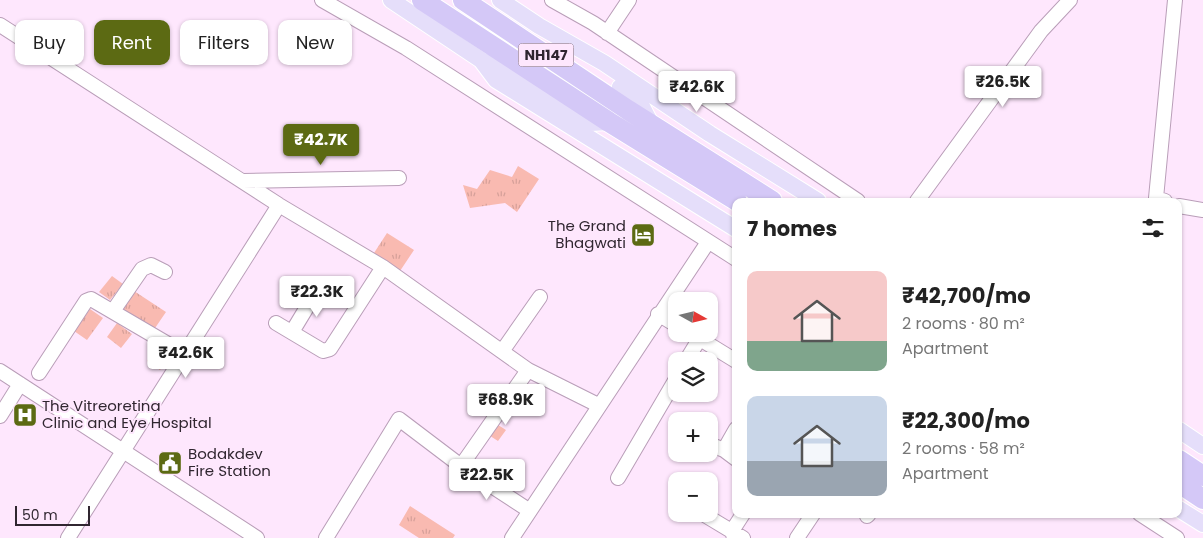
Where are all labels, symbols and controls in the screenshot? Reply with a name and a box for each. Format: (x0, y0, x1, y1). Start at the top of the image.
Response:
chip: Buy (15, 20, 84, 65)
chip: Rent (94, 20, 170, 65)
chip: Filters (180, 20, 268, 65)
chip: New (278, 20, 352, 65)
road number: NH147 (518, 44, 574, 66)
pin: ₹26.5K (962, 66, 1044, 108)
pin: ₹42.6K (656, 70, 738, 113)
text: ₹26.5K (976, 70, 1030, 93)
text: ₹42.6K (669, 75, 725, 98)
pin: ₹42.7K (280, 124, 362, 166)
text: ₹42.7K (294, 128, 348, 151)
text: 7 homes (747, 214, 837, 243)
icon: filters (1139, 214, 1167, 242)
place label: The Grand Bhagwati (548, 215, 626, 253)
hotel icon: The Grand Bhagwati (630, 222, 656, 248)
pin: ₹22.3K (276, 276, 358, 318)
text: ₹22.3K (290, 280, 344, 303)
text: ₹42,700/mo (902, 281, 1031, 310)
icon: home (787, 291, 847, 351)
north arrow (668, 292, 718, 342)
map controls (668, 292, 718, 522)
text: 2 rooms · 80 m² (902, 312, 1025, 335)
pin: ₹42.6K (145, 336, 227, 379)
text: Apartment (902, 337, 989, 360)
text: ₹42.6K (158, 341, 214, 364)
button: layers (668, 352, 718, 402)
pin: ₹68.9K (465, 384, 547, 426)
text: ₹68.9K (478, 388, 534, 411)
place label: The Vitreoretina Clinic and Eye Hospital (42, 395, 212, 433)
hospital icon: The Vitreoretina Clinic and Eye Hospital (12, 402, 38, 428)
text: ₹22,300/mo (902, 406, 1030, 435)
button: + (668, 412, 718, 462)
icon: home (787, 416, 847, 476)
text: 2 rooms · 58 m² (902, 437, 1025, 460)
place label: Bodakdev Fire Station (188, 443, 271, 481)
public building icon: Bodakdev Fire Station (157, 450, 183, 476)
pin: ₹22.5K (446, 458, 528, 501)
text: Apartment (902, 462, 989, 485)
text: ₹22.5K (460, 463, 514, 486)
button: − (668, 472, 718, 522)
scale bar (15, 503, 90, 526)
text: 50 m (22, 505, 58, 525)

